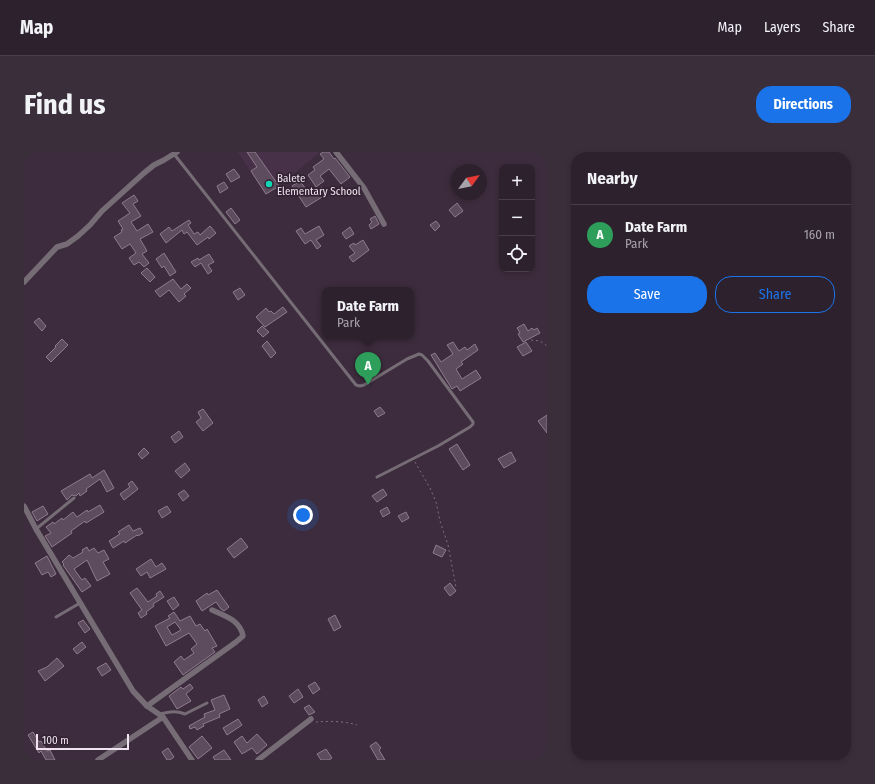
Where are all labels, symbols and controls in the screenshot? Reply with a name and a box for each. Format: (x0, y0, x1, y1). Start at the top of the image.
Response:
text: Map (20, 16, 53, 39)
text: Map (718, 19, 742, 36)
text: Layers (764, 19, 800, 36)
text: Share (822, 19, 855, 36)
button: Directions (756, 86, 851, 123)
text: Find us (24, 88, 106, 121)
north arrow (451, 164, 487, 200)
map controls (499, 164, 535, 272)
button: + (499, 164, 535, 200)
text: Nearby (587, 168, 638, 189)
place label: Balete Elementary School (277, 172, 361, 198)
marker: Balete Elementary School (264, 179, 274, 189)
button: − (499, 200, 535, 236)
text: Date Farm (625, 218, 687, 236)
text: A (596, 227, 604, 242)
text: 160 m (804, 227, 835, 242)
button: locate (499, 236, 535, 272)
text: Park (625, 236, 648, 251)
button: Save (587, 276, 707, 313)
button: Share (715, 276, 835, 313)
popup (322, 287, 414, 339)
text: Date Farm (337, 297, 399, 315)
text: Park (337, 315, 360, 330)
pin: A (355, 352, 381, 385)
your location (293, 505, 313, 525)
scale bar (36, 732, 129, 751)
text: 100 m (42, 734, 69, 747)

